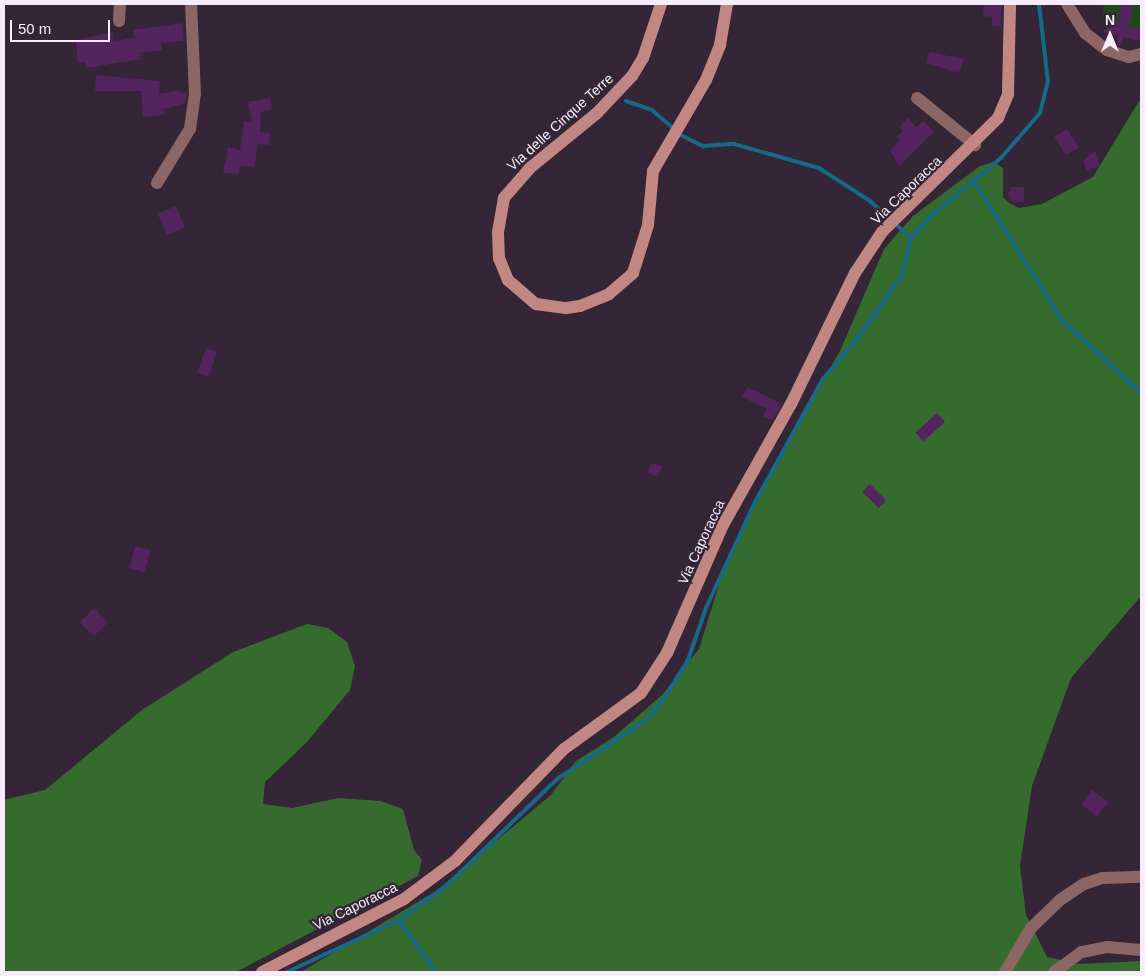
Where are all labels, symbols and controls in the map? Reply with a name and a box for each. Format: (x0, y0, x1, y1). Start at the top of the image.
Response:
scale bar (12, 10, 112, 42)
north arrow (1085, 10, 1135, 60)
text: N (1105, 12, 1115, 28)
text: 50 m (18, 20, 51, 37)
street label: Via delle Cinque Terre (503, 70, 617, 174)
street label: Via Caporacca (867, 152, 945, 228)
street label: Via Caporacca (674, 497, 728, 587)
street label: Via Caporacca (310, 878, 400, 934)

